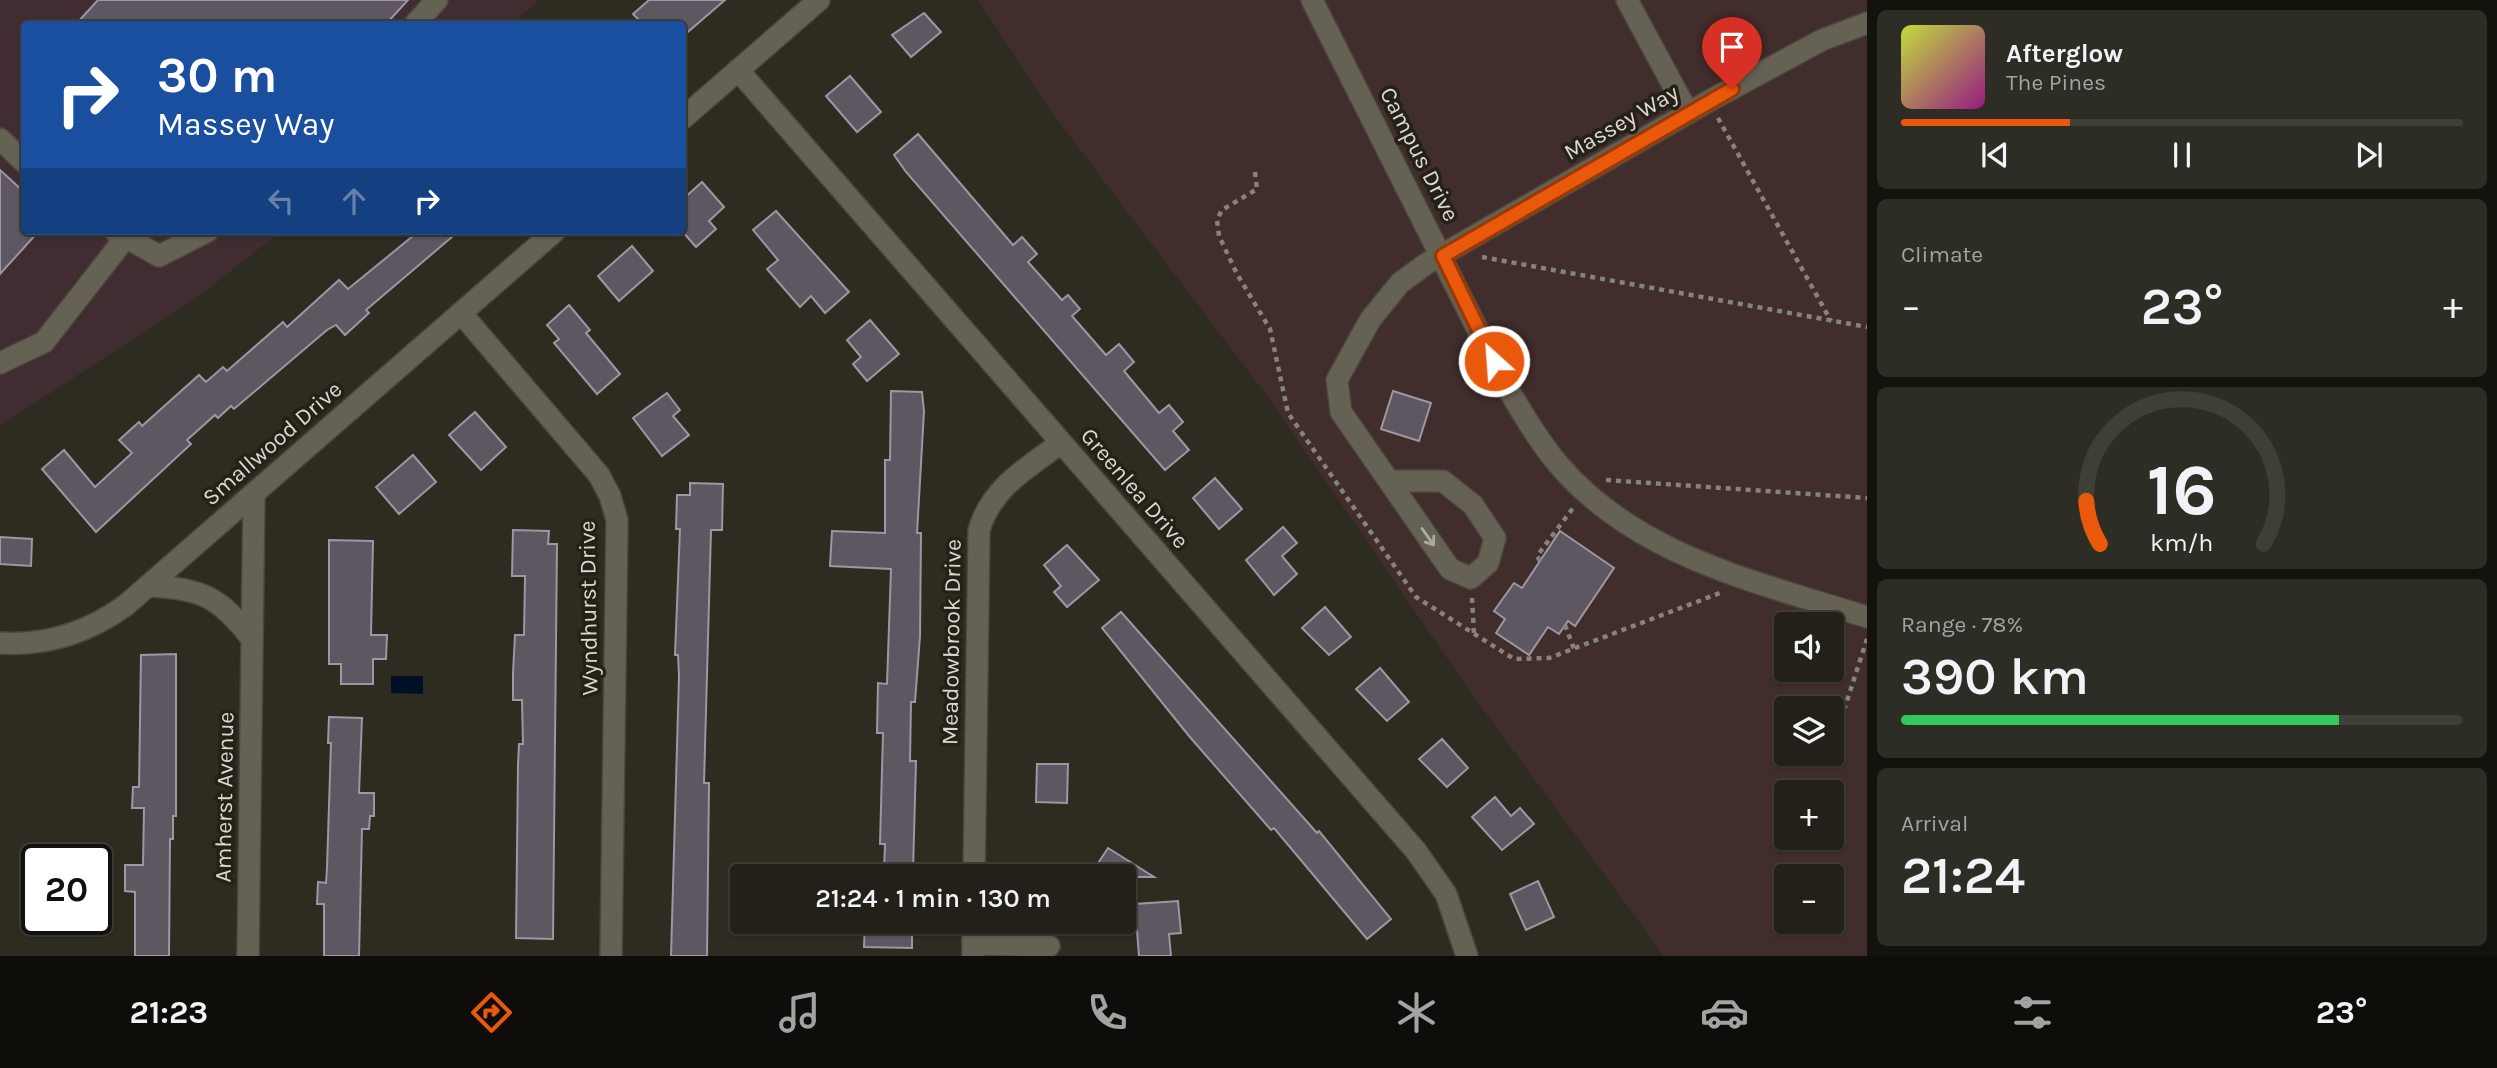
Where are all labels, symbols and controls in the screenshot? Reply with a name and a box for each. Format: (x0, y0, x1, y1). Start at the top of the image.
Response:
pin (1702, 17, 1762, 89)
icon: arrive (1713, 28, 1751, 66)
text: Afterglow (2006, 38, 2123, 69)
text: 30 m (157, 47, 277, 104)
icon: right (42, 49, 133, 140)
text: The Pines (2006, 69, 2106, 96)
street label: Massey Way (1559, 79, 1683, 166)
street label: Campus Drive (1374, 83, 1465, 226)
text: Massey Way (157, 106, 334, 143)
icon: previous (1976, 136, 2014, 174)
icon: pause (2163, 136, 2201, 174)
icon: next (2350, 136, 2388, 174)
icon: left (262, 182, 300, 220)
icon: ahead (335, 182, 373, 220)
icon: right (408, 182, 446, 220)
text: Climate (1901, 241, 1983, 268)
text: 23° (2141, 276, 2223, 337)
text: − (1901, 284, 1921, 329)
text: + (2443, 284, 2463, 329)
position arrow (1457, 324, 1531, 398)
street label: Smallwood Drive (197, 376, 347, 511)
street label: Greenlea Drive (1075, 423, 1194, 554)
text: 16 (2147, 447, 2217, 532)
street label: Wyndhurst Drive (573, 520, 604, 696)
one-way arrow (1421, 527, 1435, 546)
text: km/h (2150, 528, 2214, 557)
street label: Meadowbrook Drive (936, 539, 967, 745)
text: Range · 78% (1901, 611, 2023, 638)
map controls (1774, 612, 1844, 934)
button: sound (1774, 612, 1844, 682)
text: 390 km (1901, 646, 2089, 707)
button: layers (1774, 696, 1844, 766)
street label: Amherst Avenue (210, 711, 239, 883)
button: + (1774, 780, 1844, 850)
text: Arrival (1901, 810, 1968, 837)
speed limit sign: 20 (21, 844, 112, 935)
text: 21:24 (1901, 845, 2025, 906)
button: − (1774, 864, 1844, 934)
text: 21:24 · 1 min · 130 m (815, 883, 1051, 914)
icon: directions (467, 988, 516, 1037)
icon: music (775, 988, 824, 1037)
icon: phone (1083, 988, 1132, 1037)
icon: climate (1392, 988, 1441, 1037)
icon: car (1700, 988, 1749, 1037)
icon: filters (2008, 988, 2057, 1037)
text: 21:23 (130, 994, 208, 1031)
text: 23° (2316, 994, 2367, 1031)

